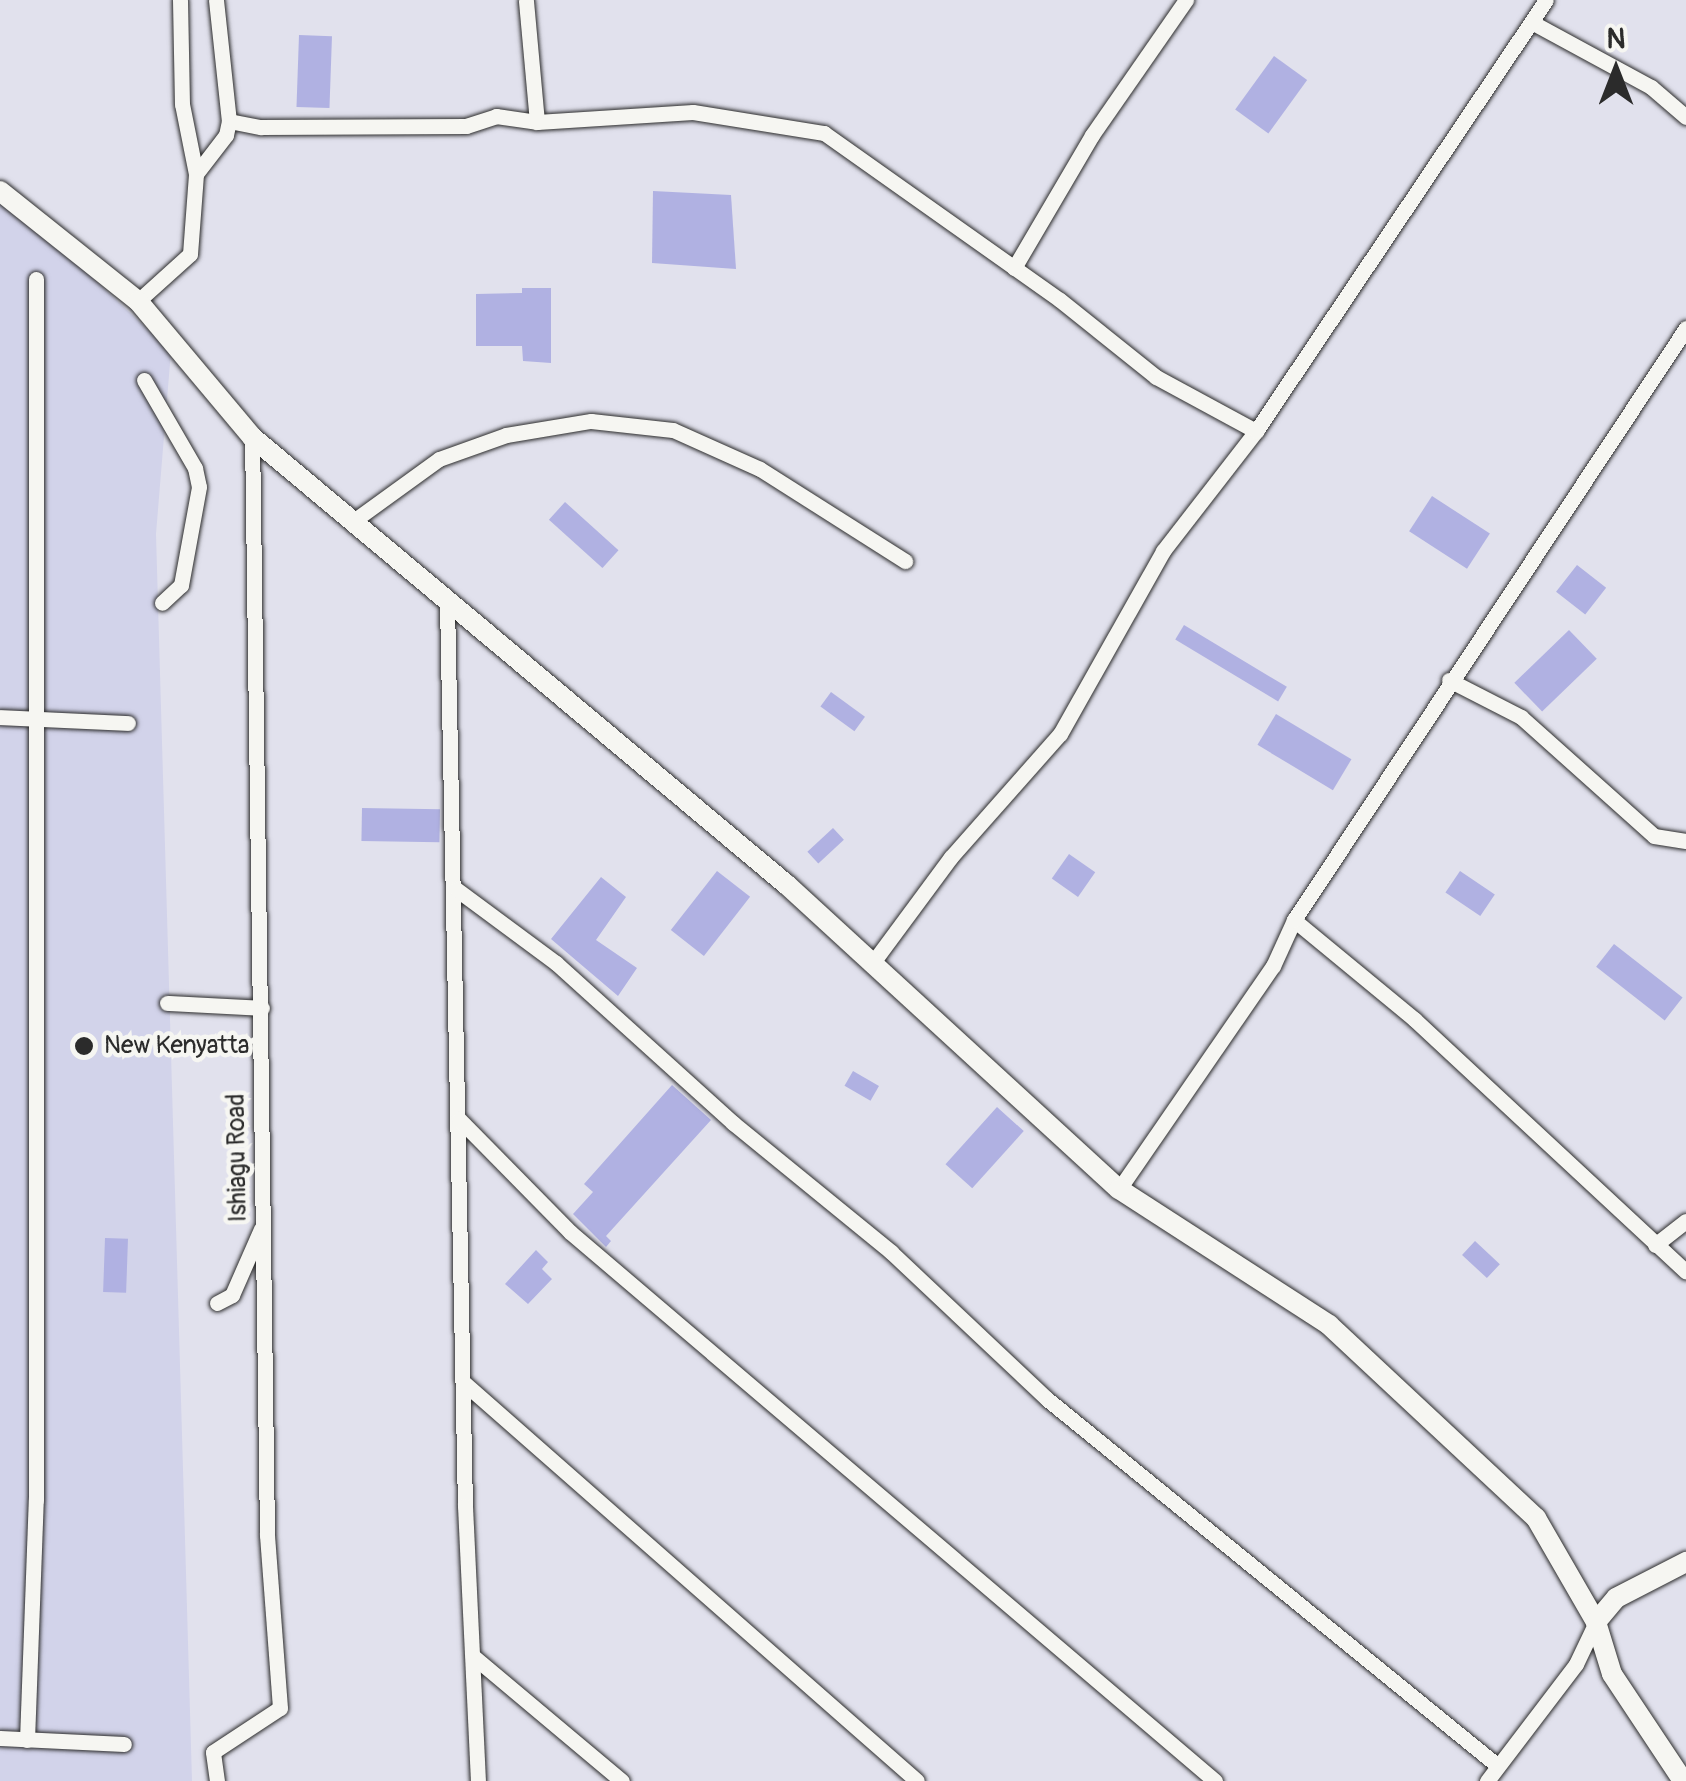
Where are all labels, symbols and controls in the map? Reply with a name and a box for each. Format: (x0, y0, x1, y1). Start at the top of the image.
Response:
north arrow (1566, 20, 1666, 120)
text: N (1607, 22, 1625, 57)
place label: New Kenyatta (104, 1031, 249, 1061)
marker: New Kenyatta (73, 1035, 95, 1057)
street label: Ishiagu Road (222, 1093, 254, 1223)

